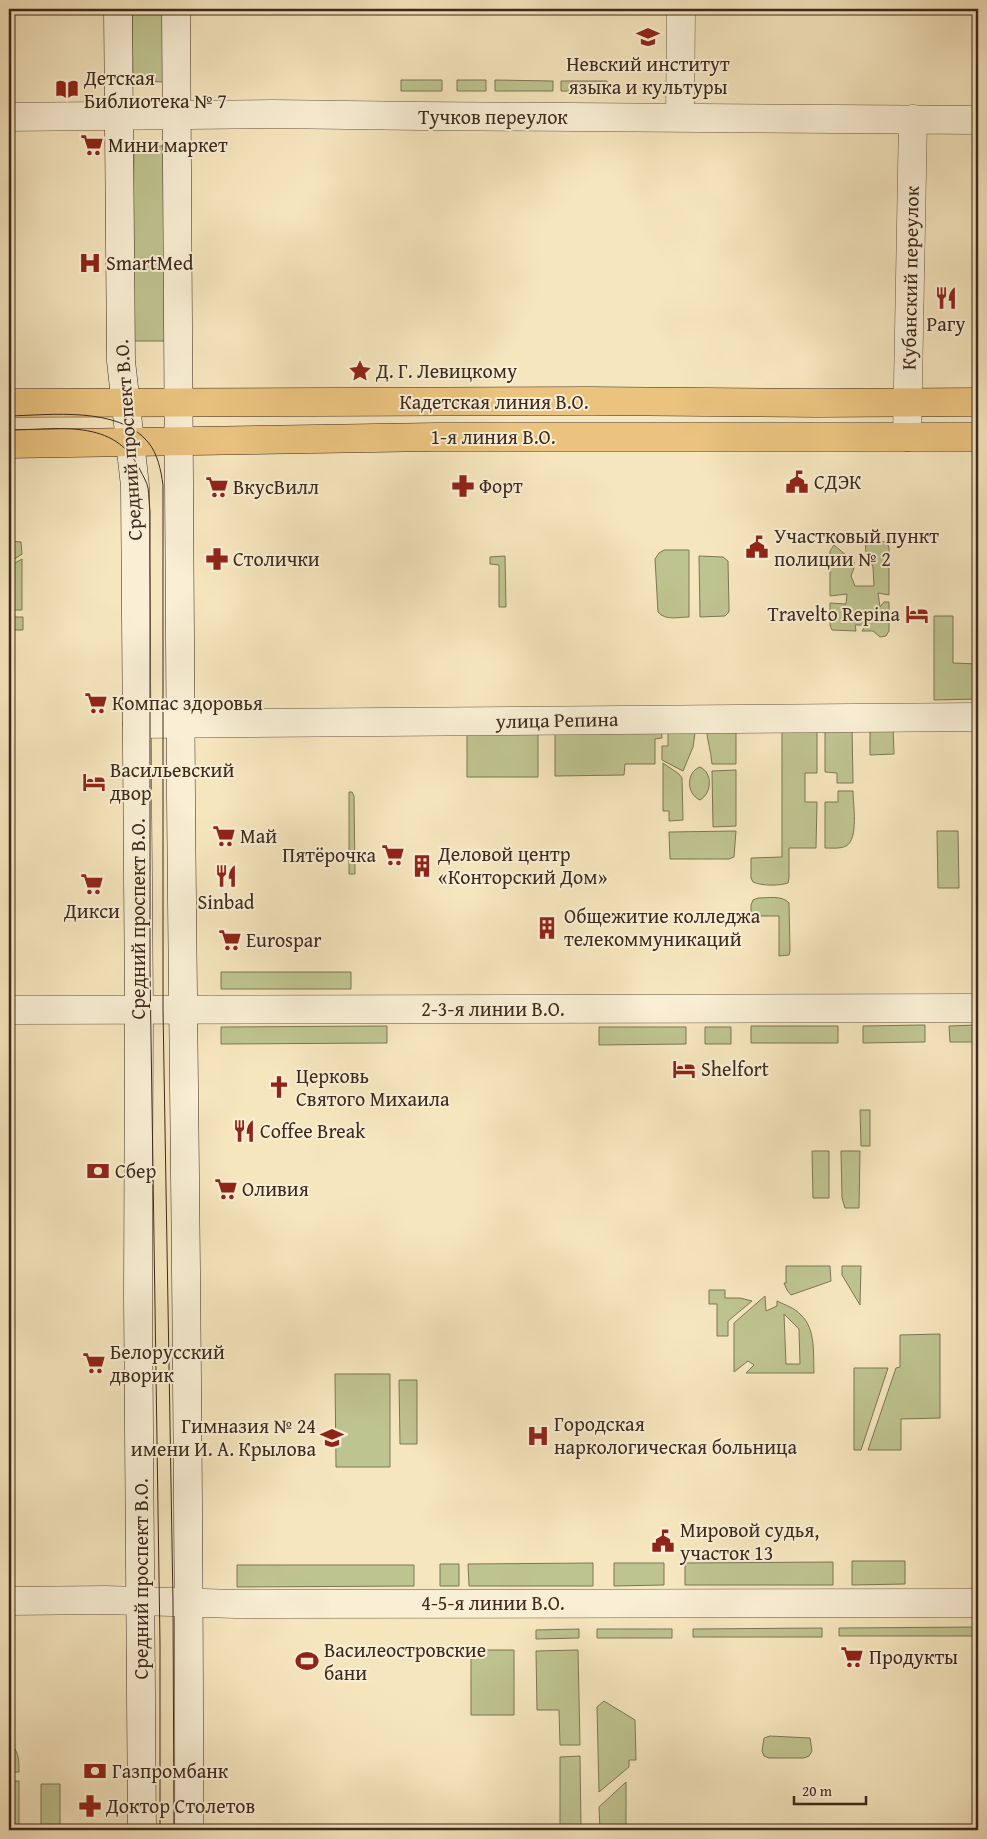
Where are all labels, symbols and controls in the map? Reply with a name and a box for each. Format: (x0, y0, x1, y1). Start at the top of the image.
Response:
school or university icon: Невский институт языка и культуры (635, 24, 661, 50)
place label: Невский институт языка и культуры (566, 49, 730, 101)
place label: Детская Библиотека № 7 (83, 63, 227, 115)
library icon: Детская Библиотека № 7 (54, 76, 80, 102)
street label: Тучков переулок (418, 102, 568, 131)
place label: Мини маркет (108, 130, 228, 159)
supermarket icon: Мини маркет (79, 132, 105, 158)
street label: Кубанский переулок (893, 185, 926, 370)
place label: SmartMed (106, 248, 194, 277)
hospital icon: SmartMed (77, 250, 103, 276)
restaurant icon: Рагу (933, 285, 959, 311)
place label: Рагу (927, 309, 965, 338)
street label: Средний проспект В.О. (106, 339, 149, 541)
place label: Д. Г. Левицкому (375, 356, 517, 385)
place icon: Д. Г. Левицкому (347, 358, 373, 384)
street label: Кадетская линия В.О. (399, 387, 589, 416)
street label: 1-я линия В.О. (430, 422, 556, 451)
place label: СДЭК (814, 467, 862, 496)
public building icon: СДЭК (784, 469, 810, 495)
place label: Форт (479, 471, 523, 500)
place label: ВкусВилл (233, 472, 319, 501)
pharmacy icon: Форт (450, 473, 476, 499)
supermarket icon: ВкусВилл (204, 474, 230, 500)
place label: Участковый пункт полиции № 2 (774, 521, 939, 573)
public building icon: Участковый пункт полиции № 2 (744, 534, 770, 560)
place label: Столички (233, 544, 320, 573)
pharmacy icon: Столички (204, 546, 230, 572)
place label: Travelto Repina (767, 599, 901, 628)
hotel icon: Travelto Repina (904, 601, 930, 627)
place label: Компас здоровья (112, 688, 263, 717)
supermarket icon: Компас здоровья (83, 690, 109, 716)
street label: улица Репина (494, 704, 619, 735)
place label: Васильевский двор (110, 755, 234, 807)
hotel icon: Васильевский двор (81, 769, 107, 795)
street label: Средний проспект В.О. (123, 818, 152, 1020)
place label: Май (240, 821, 277, 850)
supermarket icon: Май (211, 823, 237, 849)
place label: Деловой центр «Конторский Дом» (437, 839, 607, 891)
place label: Пятёрочка (282, 840, 376, 869)
supermarket icon: Пятёрочка (380, 842, 406, 868)
building icon: Деловой центр «Конторский Дом» (409, 853, 435, 879)
restaurant icon: Sinbad (213, 863, 239, 889)
supermarket icon: Дикси (79, 871, 105, 897)
place label: Sinbad (197, 887, 255, 916)
place label: Дикси (63, 896, 120, 925)
place label: Общежитие колледжа телекоммуникаций (564, 901, 761, 953)
building icon: Общежитие колледжа телекоммуникаций (534, 915, 560, 941)
place label: Eurospar (246, 925, 322, 954)
supermarket icon: Eurospar (217, 927, 243, 953)
street label: 2-3-я линии В.О. (421, 994, 565, 1023)
place label: Shelfort (701, 1054, 769, 1083)
hotel icon: Shelfort (671, 1056, 697, 1082)
place label: Церковь Святого Михаила (296, 1061, 450, 1113)
church icon: Церковь Святого Михаила (266, 1074, 292, 1100)
place label: Coffee Break (260, 1116, 366, 1145)
restaurant icon: Coffee Break (231, 1118, 257, 1144)
place label: Сбер (115, 1156, 156, 1185)
bank icon: Сбер (85, 1158, 111, 1184)
place label: Оливия (242, 1174, 309, 1203)
supermarket icon: Оливия (213, 1176, 239, 1202)
place label: Белорусский дворик (110, 1337, 225, 1389)
supermarket icon: Белорусский дворик (81, 1350, 107, 1376)
place label: Городская наркологическая больница (554, 1409, 797, 1461)
place label: Гимназия № 24 имени И. А. Крылова (131, 1411, 316, 1463)
hospital icon: Городская наркологическая больница (525, 1423, 551, 1449)
school or university icon: Гимназия № 24 имени И. А. Крылова (319, 1425, 345, 1451)
street label: Средний проспект В.О. (126, 1478, 155, 1680)
place label: Мировой судья, участок 13 (679, 1515, 819, 1567)
public building icon: Мировой судья, участок 13 (650, 1528, 676, 1554)
street label: 4-5-я линии В.О. (421, 1588, 565, 1617)
place label: Василеостровские бани (324, 1635, 486, 1687)
place label: Продукты (869, 1642, 958, 1671)
supermarket icon: Продукты (839, 1644, 865, 1670)
sports icon: Василеостровские бани (294, 1648, 320, 1674)
place label: Газпромбанк (112, 1756, 229, 1785)
bank icon: Газпромбанк (82, 1758, 108, 1784)
scale bar (794, 1774, 867, 1806)
text: 20 m (802, 1780, 833, 1801)
place label: Доктор Столетов (105, 1791, 255, 1820)
pharmacy icon: Доктор Столетов (77, 1793, 103, 1819)

